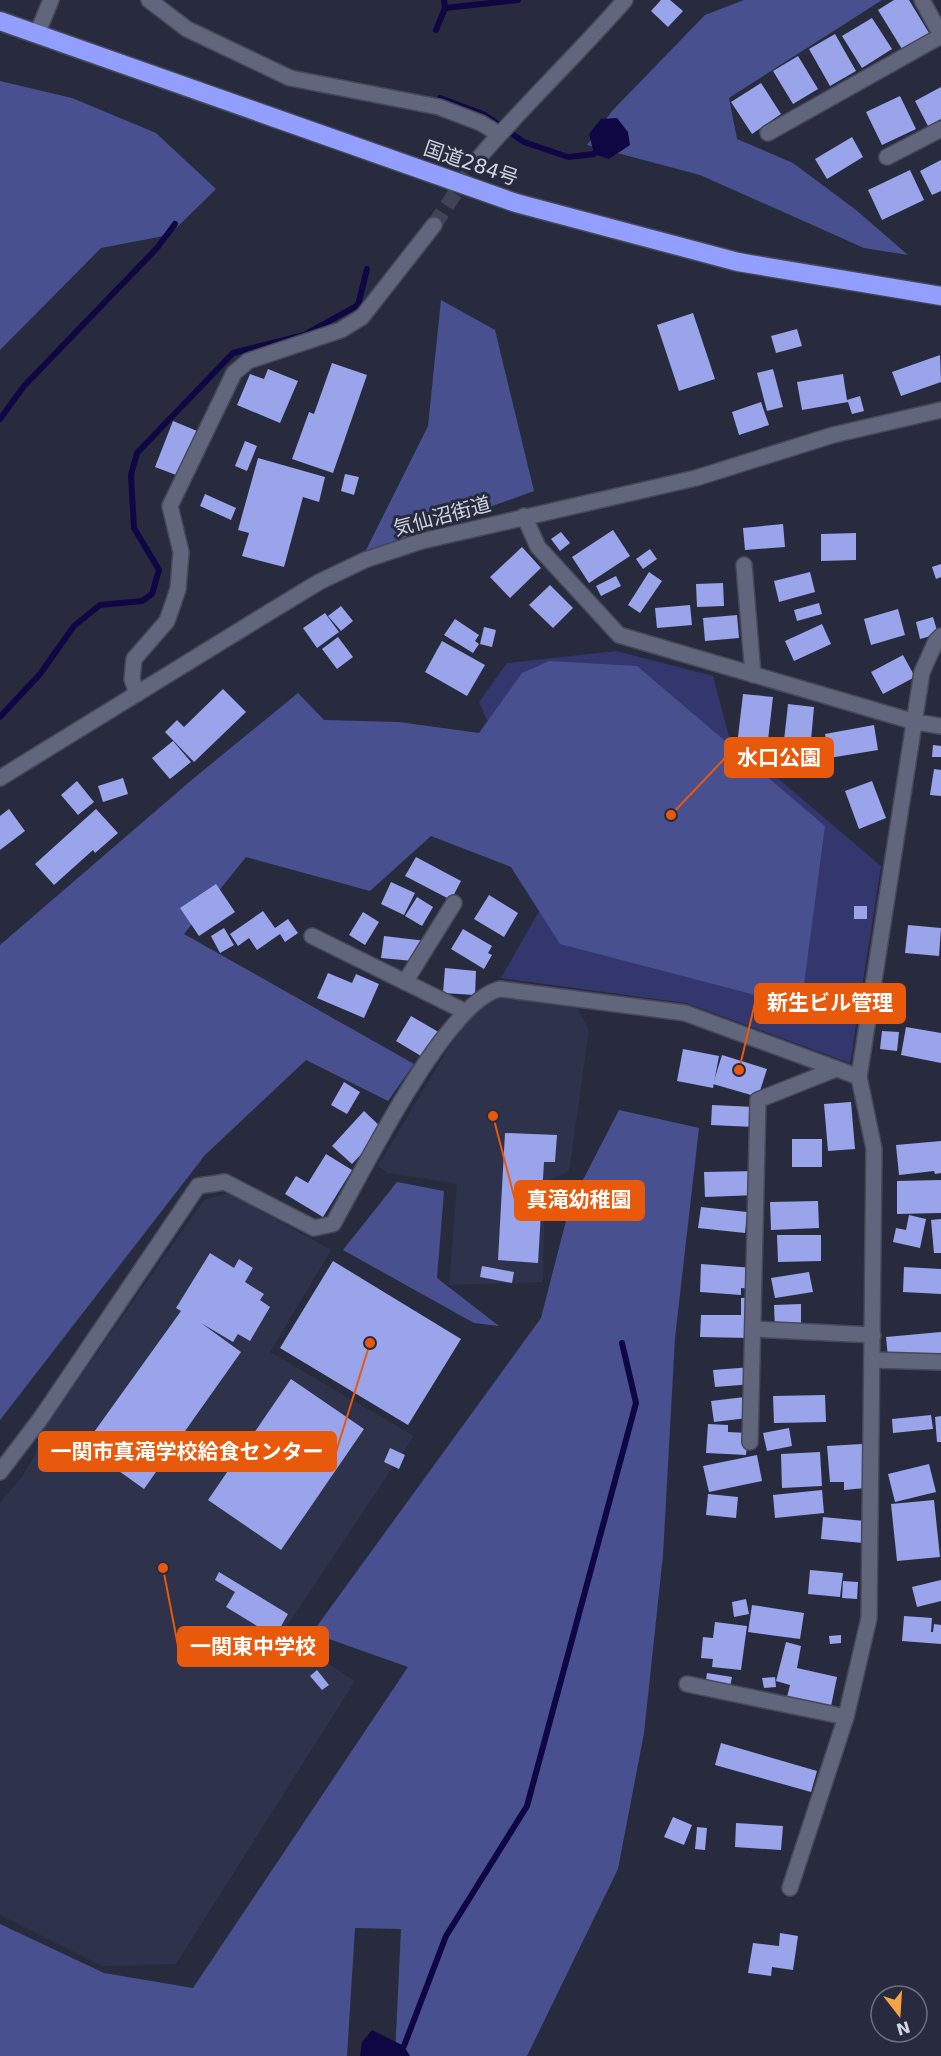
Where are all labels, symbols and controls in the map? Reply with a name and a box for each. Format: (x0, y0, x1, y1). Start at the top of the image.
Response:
street label: 国道284号 (421, 136, 521, 190)
street label: 気仙沼街道 (391, 491, 493, 541)
callout: 水口公園 (725, 738, 833, 777)
text: 水口公園 (737, 746, 821, 770)
callout: 新生ビル管理 (755, 984, 905, 1023)
text: 新生ビル管理 (767, 991, 893, 1015)
callout: 真滝幼稚園 (515, 1181, 644, 1220)
text: 真滝幼稚園 (527, 1188, 632, 1212)
callout: 一関市真滝学校給食センター (39, 1432, 336, 1471)
text: 一関市真滝学校給食センター (51, 1440, 324, 1464)
callout: 一関東中学校 (178, 1627, 328, 1666)
text: 一関東中学校 (190, 1635, 316, 1659)
north arrow (869, 1984, 929, 2044)
text: N (894, 2017, 912, 2039)

